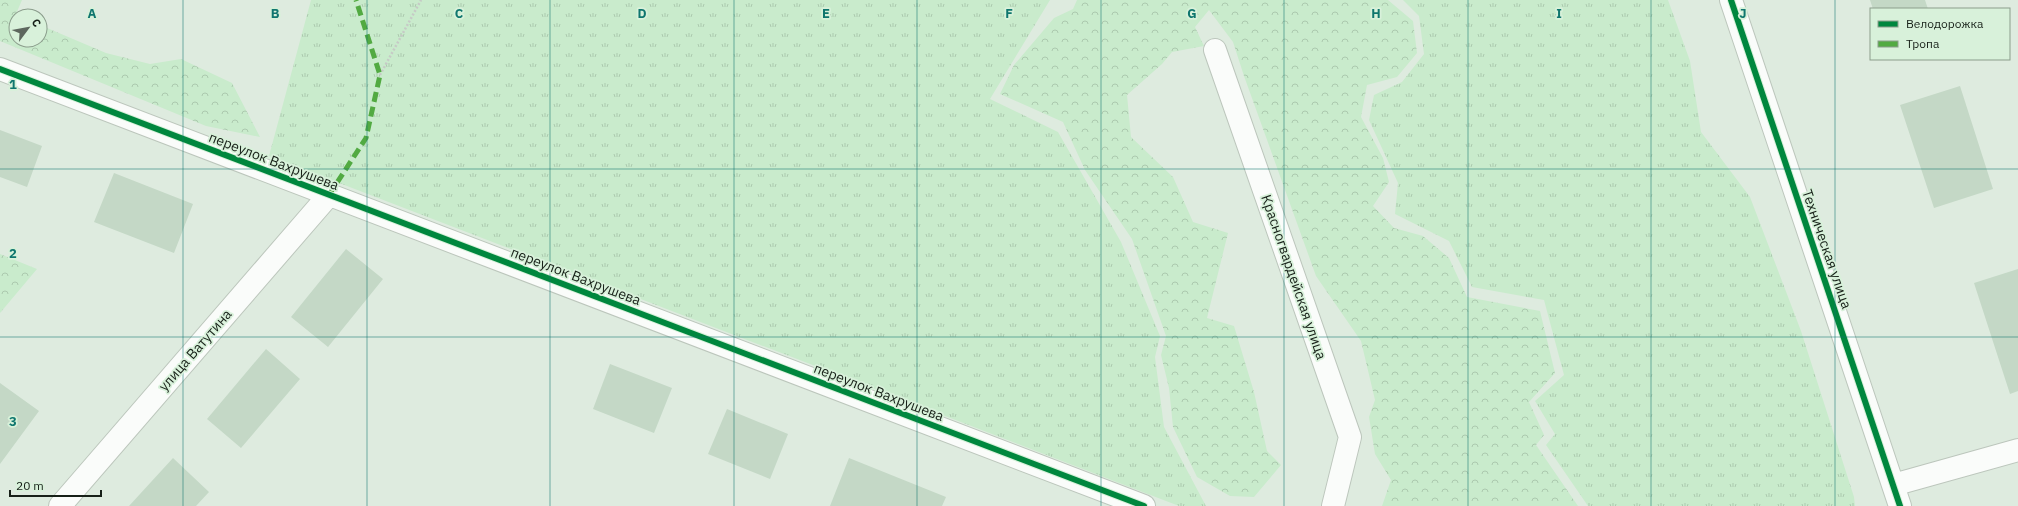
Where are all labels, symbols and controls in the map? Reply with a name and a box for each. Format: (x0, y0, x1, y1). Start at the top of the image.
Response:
text: A (88, 5, 97, 22)
text: B (271, 5, 280, 22)
text: C (455, 5, 464, 22)
text: D (637, 5, 647, 22)
text: E (822, 5, 830, 22)
text: F (1005, 5, 1013, 22)
text: G (1187, 5, 1197, 22)
text: H (1371, 5, 1381, 22)
text: I (1556, 5, 1562, 22)
text: J (1739, 5, 1747, 22)
north arrow (8, 8, 48, 48)
legend (1870, 8, 2010, 60)
text: С (29, 16, 44, 29)
text: Велодорожка (1906, 16, 1984, 31)
text: Тропа (1906, 36, 1940, 51)
text: 1 (9, 76, 17, 93)
street label: переулок Вахрушева (206, 128, 342, 194)
street label: Техническая улица (1798, 187, 1856, 312)
street label: Красногвардейская улица (1257, 192, 1331, 362)
street label: переулок Вахрушева (508, 243, 644, 309)
text: 2 (9, 245, 17, 262)
street label: улица Ватутина (154, 305, 236, 395)
street label: переулок Вахрушева (811, 359, 947, 425)
text: 3 (9, 413, 17, 430)
scale bar (10, 472, 101, 498)
text: 20 m (16, 478, 44, 493)

